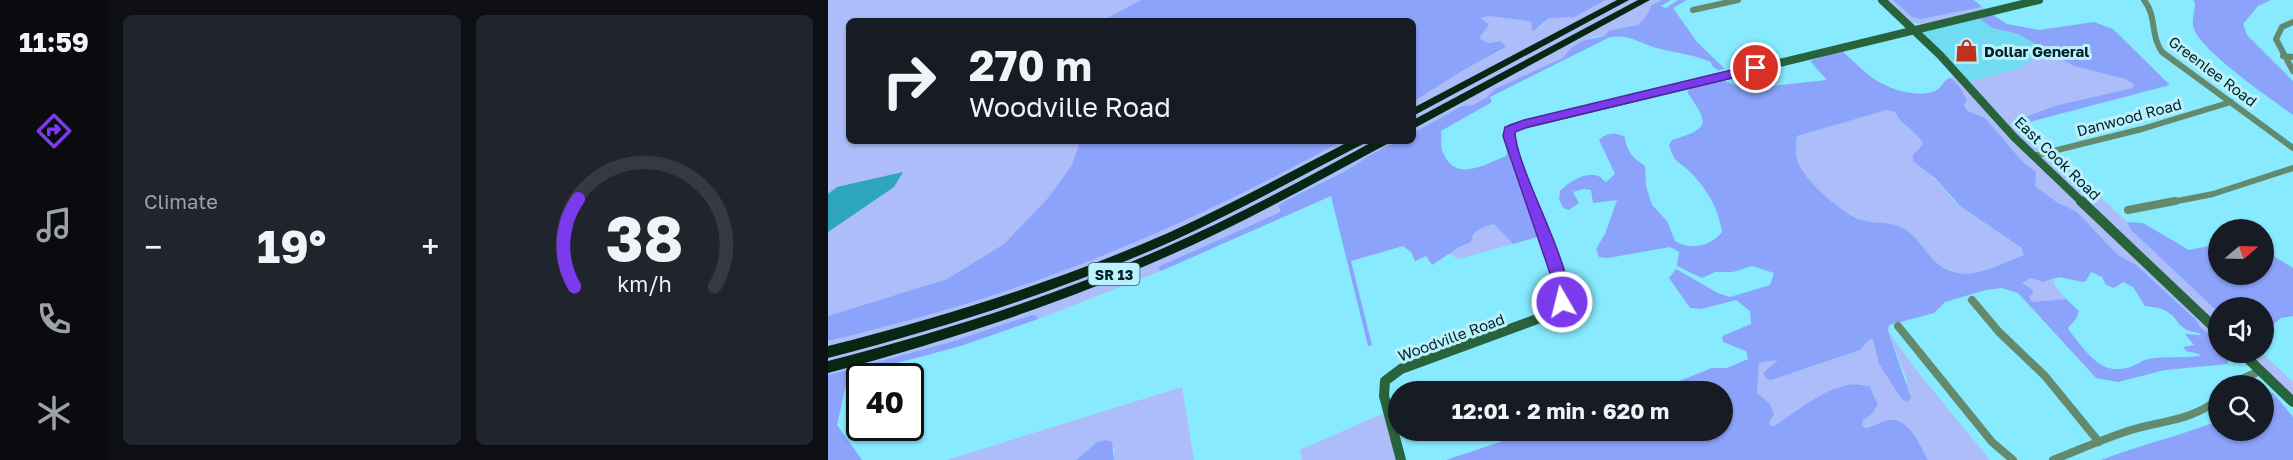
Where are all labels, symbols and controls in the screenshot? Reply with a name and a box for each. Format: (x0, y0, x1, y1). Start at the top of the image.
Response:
text: 11:59 (19, 26, 89, 58)
street label: Greenlee Road (2165, 32, 2261, 110)
shop icon: Dollar General (1953, 38, 1979, 64)
text: 270 m (969, 40, 1092, 90)
icon: right (870, 42, 948, 120)
pin (1730, 42, 1781, 93)
place label: Dollar General (1984, 42, 2089, 60)
icon: arrive (1739, 51, 1772, 84)
text: Woodville Road (969, 91, 1171, 123)
street label: Danwood Road (2075, 94, 2183, 140)
icon: directions (33, 110, 75, 152)
street label: East Cook Road (2011, 113, 2105, 203)
text: Climate (144, 189, 218, 213)
text: 38 (605, 200, 683, 275)
icon: music (33, 204, 75, 246)
text: 19° (257, 219, 326, 273)
north arrow (2208, 219, 2274, 285)
map controls (2208, 219, 2274, 441)
text: − (144, 227, 162, 266)
text: + (421, 227, 440, 266)
road number: SR 13 (1088, 263, 1140, 285)
position arrow (1530, 270, 1594, 334)
text: km/h (617, 271, 672, 297)
button: sound (2208, 297, 2274, 363)
icon: phone (33, 298, 75, 340)
street label: Woodville Road (1395, 309, 1507, 365)
speed limit sign: 40 (846, 363, 924, 441)
button: search (2208, 375, 2274, 441)
icon: climate (33, 392, 75, 434)
text: 12:01 · 2 min · 620 m (1452, 397, 1669, 424)

